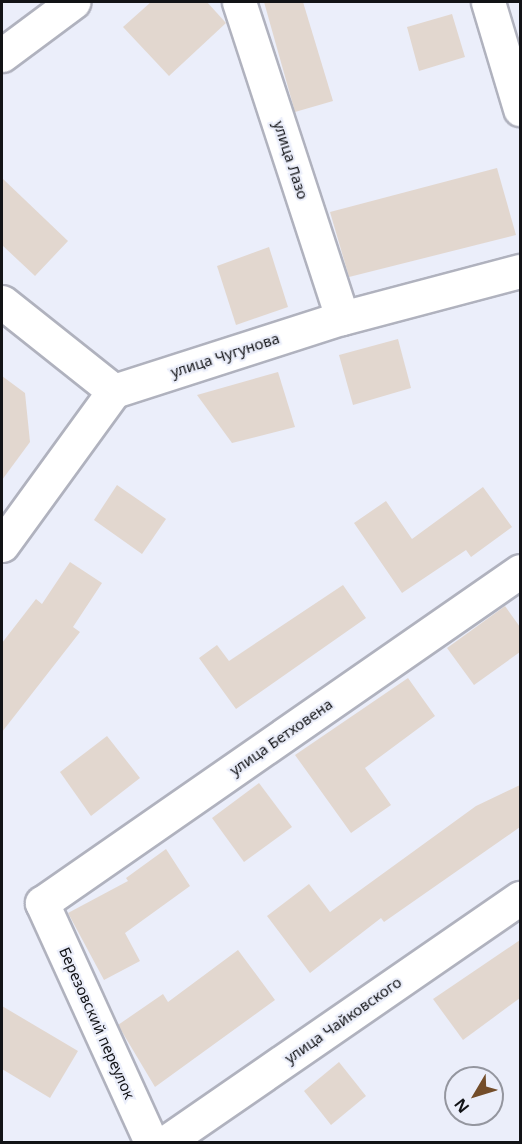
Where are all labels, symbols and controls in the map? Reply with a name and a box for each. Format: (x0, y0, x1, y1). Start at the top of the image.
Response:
street label: улица Лазо (270, 118, 312, 202)
street label: улица Чугунова (168, 329, 282, 381)
street label: улица Бетховена (226, 695, 336, 779)
street label: Березовский переулок (55, 944, 139, 1102)
street label: улица Чайковского (281, 973, 405, 1067)
north arrow (444, 1066, 504, 1126)
text: N (449, 1094, 474, 1118)

